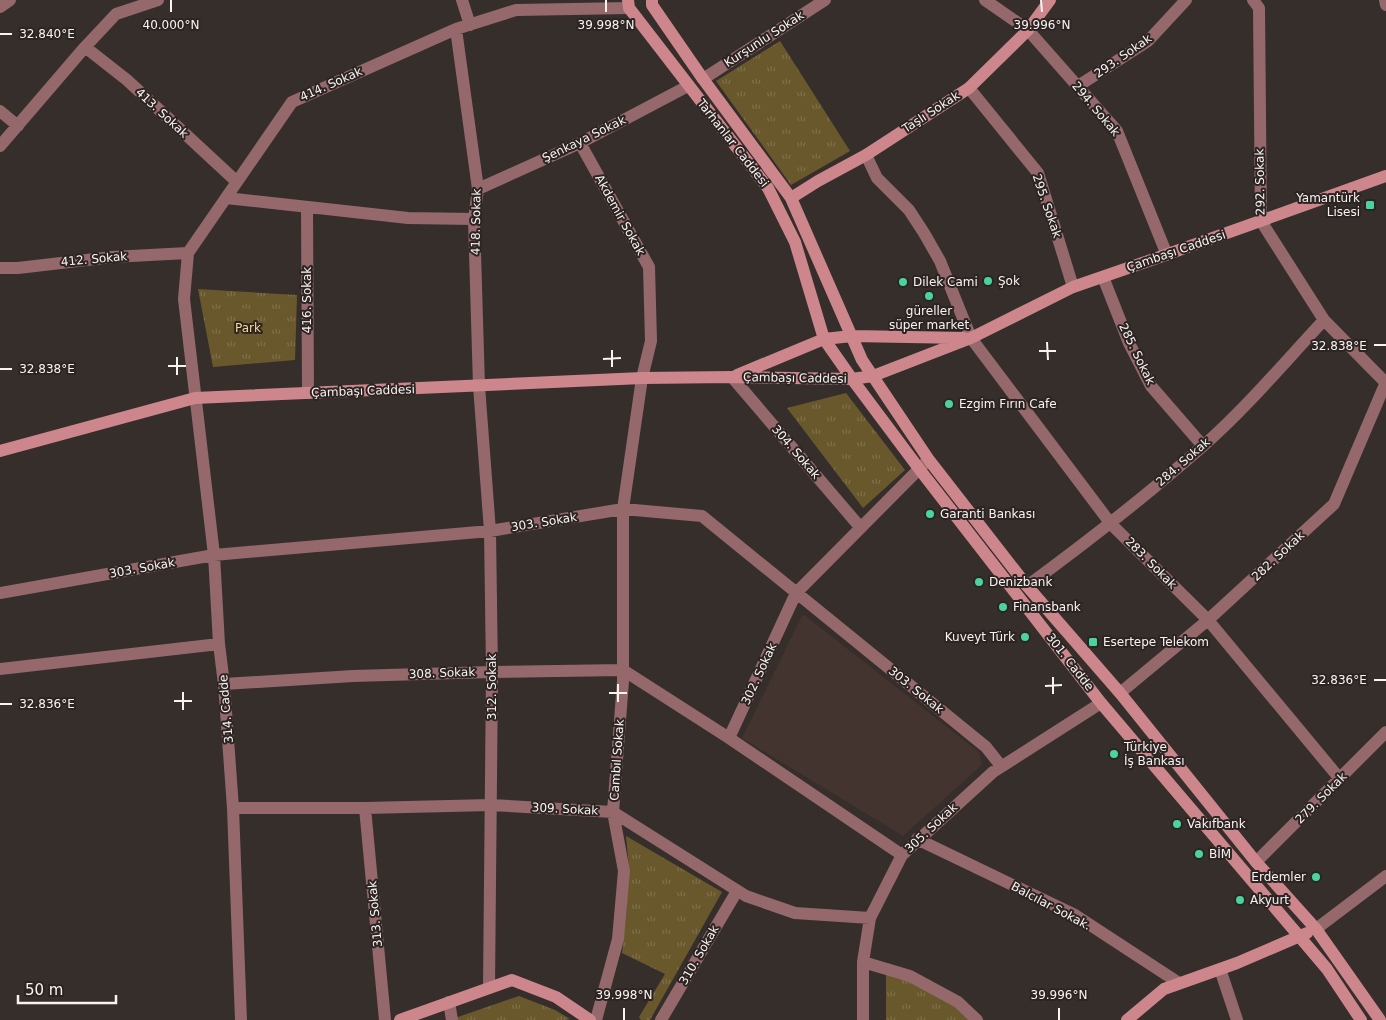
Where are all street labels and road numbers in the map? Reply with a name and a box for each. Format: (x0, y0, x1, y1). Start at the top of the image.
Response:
street label: Kurşunlu Sokak (722, 8, 806, 70)
street label: 293. Sokak (1092, 31, 1154, 81)
street label: 414. Sokak (298, 64, 364, 104)
street label: 294. Sokak (1069, 79, 1123, 139)
street label: 413. Sokak (133, 85, 191, 141)
street label: Taşlı Sokak (899, 88, 962, 136)
street label: Tarhanlar Caddesi (694, 96, 772, 190)
street label: Şenkaya Sokak (540, 113, 628, 165)
street label: 292. Sokak (1252, 149, 1268, 215)
street label: Akdemir Sokak (592, 172, 648, 258)
street label: 295. Sokak (1030, 172, 1064, 240)
street label: 418. Sokak (468, 189, 484, 255)
street label: Çambaşı Caddesi (1125, 227, 1227, 275)
street label: 412. Sokak (60, 249, 128, 269)
street label: 416. Sokak (300, 267, 314, 333)
street label: 285. Sokak (1116, 321, 1158, 387)
street label: Çambaşı Caddesi (743, 370, 847, 386)
street label: Çambaşı Caddesi (311, 382, 415, 400)
street label: 304. Sokak (769, 422, 823, 482)
street label: 284. Sokak (1153, 435, 1213, 489)
street label: 303. Sokak (510, 510, 578, 534)
street label: 282. Sokak (1249, 528, 1307, 584)
street label: 283. Sokak (1123, 535, 1180, 592)
street label: 303. Sokak (108, 555, 176, 581)
street label: 301. Cadde (1043, 631, 1097, 693)
street label: 302. Sokak (739, 641, 779, 707)
street label: 312. Sokak (485, 654, 499, 720)
street label: 303. Sokak (886, 664, 946, 716)
street label: 308. Sokak (409, 665, 476, 681)
street label: 314. Cadde (216, 674, 236, 744)
street label: Cambıl Sokak (607, 719, 627, 801)
street label: 279. Sokak (1293, 769, 1350, 826)
street label: 309. Sokak (531, 800, 599, 818)
street label: 305. Sokak (902, 800, 960, 856)
street label: Balcılar Sokak. (1009, 879, 1093, 933)
street label: 313. Sokak (365, 880, 385, 948)
street label: 310. Sokak (676, 923, 722, 987)

